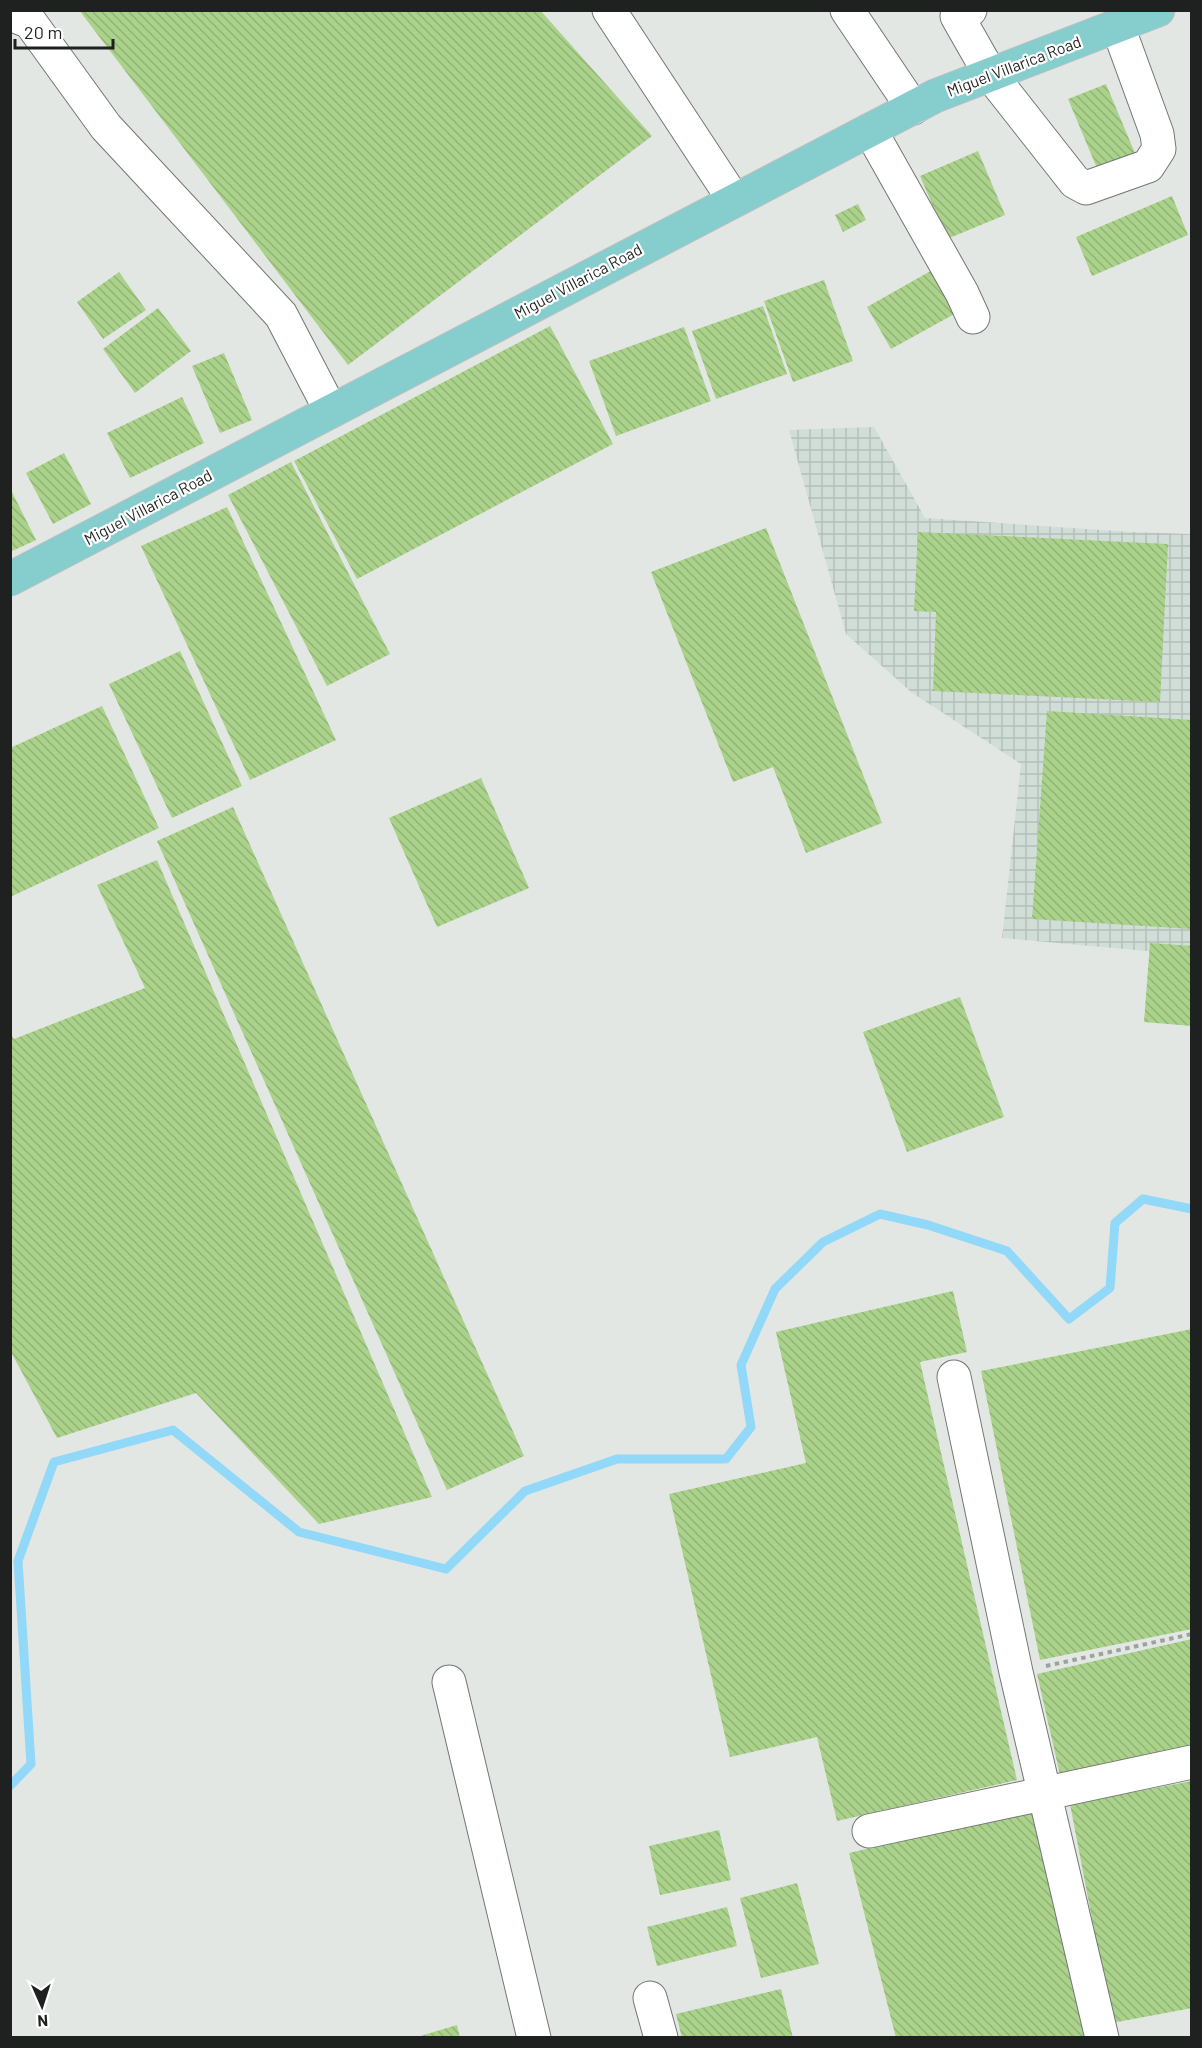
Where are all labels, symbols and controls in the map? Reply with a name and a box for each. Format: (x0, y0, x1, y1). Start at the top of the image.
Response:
scale bar (15, 12, 112, 50)
text: 20 m (24, 21, 62, 43)
street label: Miguel Villarica Road (944, 31, 1084, 100)
street label: Miguel Villarica Road (511, 239, 645, 322)
street label: Miguel Villarica Road (81, 465, 215, 548)
north arrow (12, 1976, 72, 2036)
text: N (37, 2012, 49, 2031)

